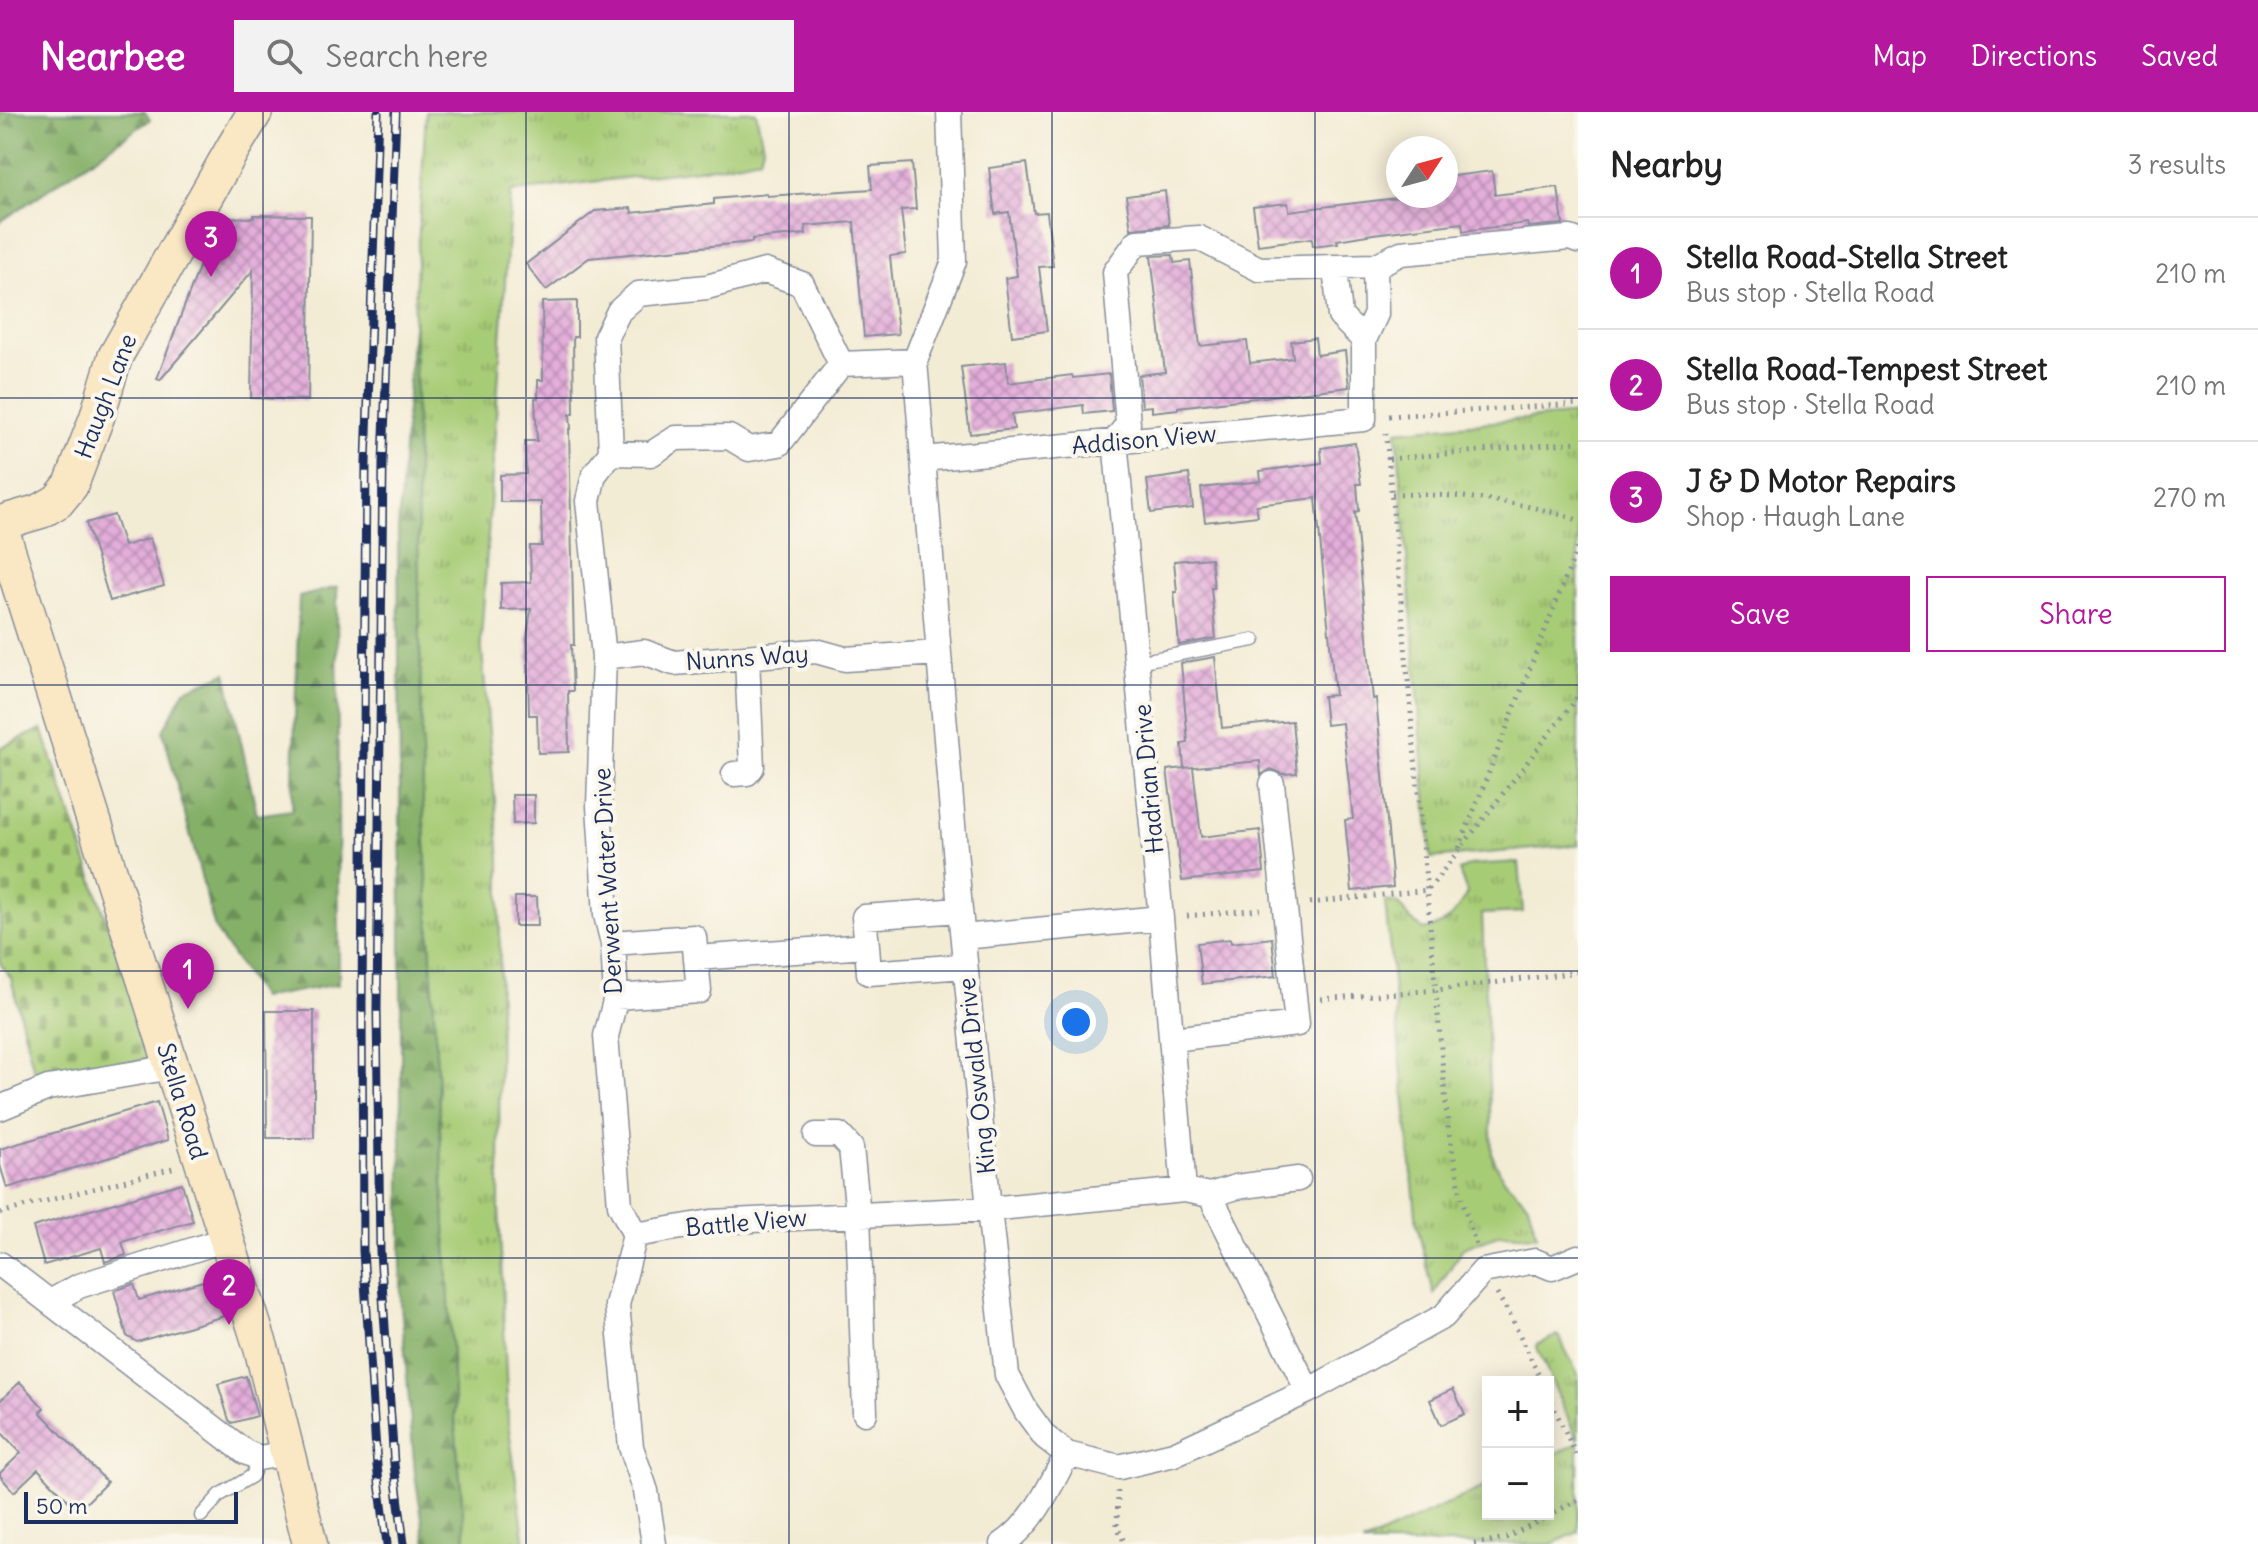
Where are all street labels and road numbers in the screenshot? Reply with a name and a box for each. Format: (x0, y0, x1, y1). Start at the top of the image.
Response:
street label: Haugh Lane (68, 329, 142, 463)
street label: Addison View (1070, 418, 1218, 460)
street label: Nunns Way (685, 638, 809, 676)
street label: Hadrian Drive (1127, 703, 1169, 855)
street label: Derwent Water Drive (586, 767, 628, 995)
street label: King Oswald Drive (951, 976, 1001, 1176)
street label: Stella Road (151, 1039, 215, 1163)
street label: Battle View (684, 1202, 808, 1242)

